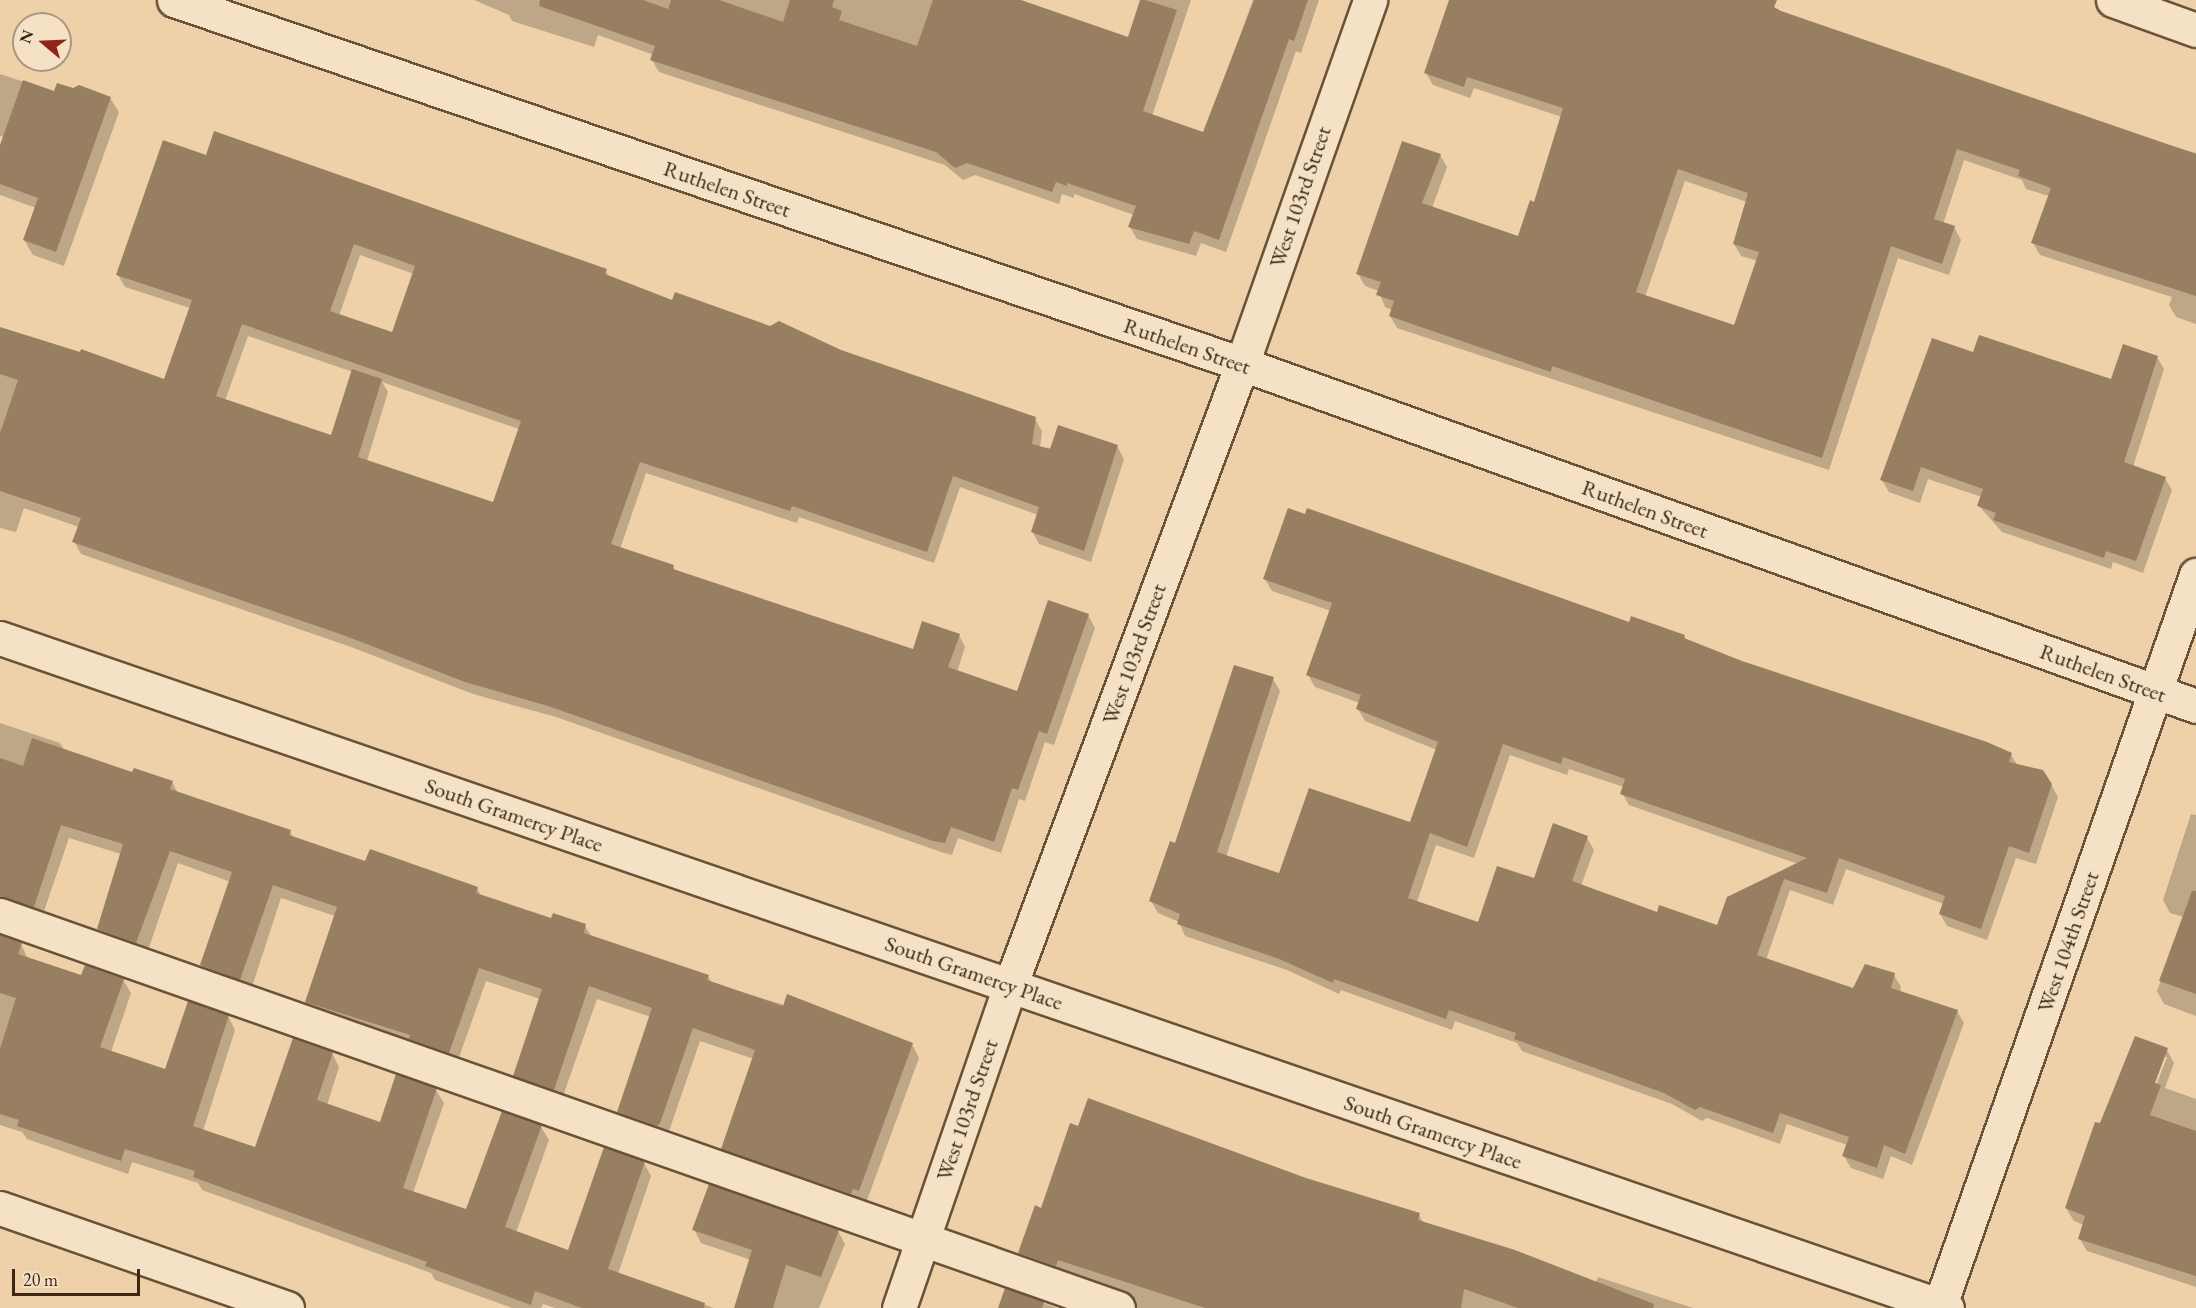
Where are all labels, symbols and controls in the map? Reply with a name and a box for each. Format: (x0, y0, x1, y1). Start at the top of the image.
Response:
north arrow (12, 12, 72, 72)
text: N (14, 27, 38, 46)
street label: West 103rd Street (1263, 123, 1337, 271)
street label: Ruthelen Street (660, 155, 794, 223)
street label: Ruthelen Street (1120, 312, 1254, 380)
street label: Ruthelen Street (1578, 474, 1712, 544)
street label: West 103rd Street (1096, 580, 1172, 728)
street label: Ruthelen Street (2036, 638, 2170, 708)
street label: South Gramercy Place (422, 772, 606, 858)
street label: West 104th Street (2031, 868, 2105, 1016)
street label: South Gramercy Place (882, 930, 1066, 1016)
street label: West 103rd Street (930, 1036, 1004, 1184)
street label: South Gramercy Place (1341, 1089, 1525, 1175)
scale bar (15, 1257, 142, 1295)
text: 20 m (23, 1268, 58, 1291)

